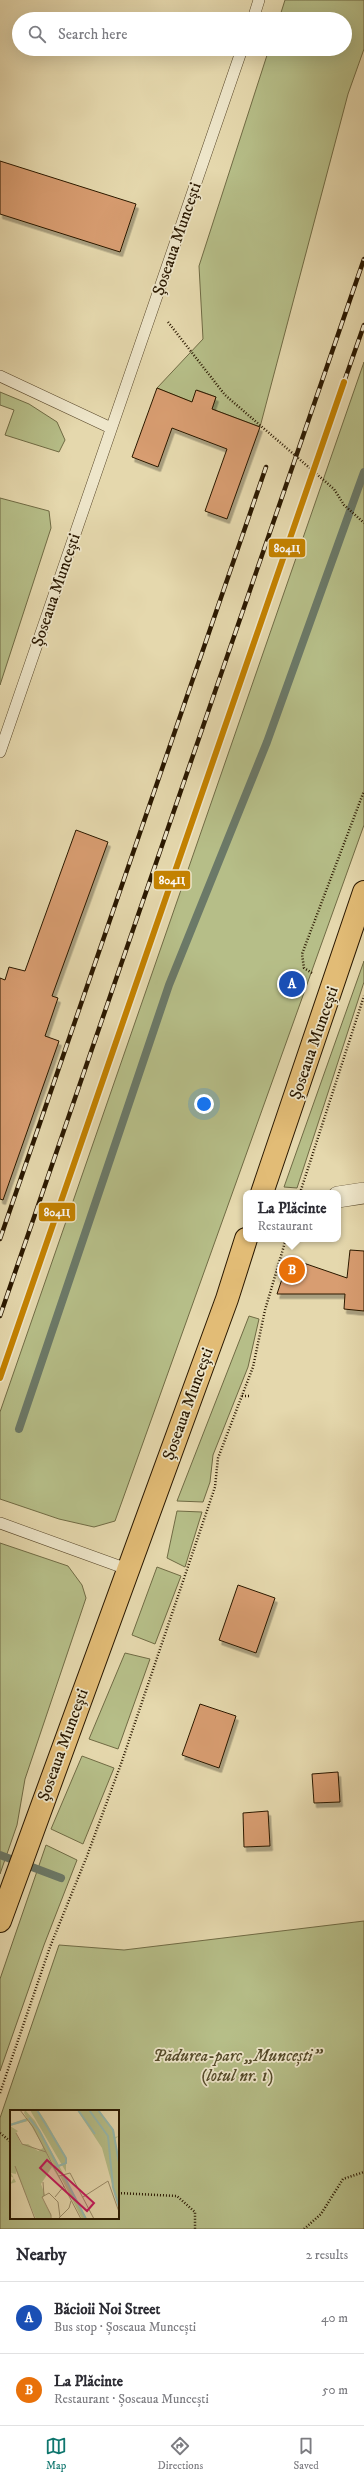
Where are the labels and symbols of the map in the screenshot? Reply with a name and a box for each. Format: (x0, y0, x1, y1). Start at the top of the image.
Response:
street label: Șoseaua Muncești (147, 179, 207, 299)
street label: Șoseaua Muncești (26, 530, 86, 650)
line badge: 804Ц (268, 538, 306, 558)
text: 804Ц (274, 542, 301, 556)
line badge: 804Ц (153, 870, 191, 890)
text: 804Ц (159, 874, 186, 888)
pin: A (279, 969, 305, 999)
street label: Șoseaua Muncești (284, 983, 344, 1103)
your location (194, 1094, 214, 1114)
line badge: 804Ц (38, 1202, 76, 1222)
text: 804Ц (44, 1206, 71, 1220)
pin: B (279, 1255, 305, 1285)
street label: Șoseaua Muncești (157, 1345, 219, 1463)
street label: Șoseaua Muncești (32, 1686, 94, 1804)
park label: Pădurea-parc „Muncești” (lotul nr. 1) (153, 2045, 323, 2087)
inset map (10, 2110, 119, 2219)

